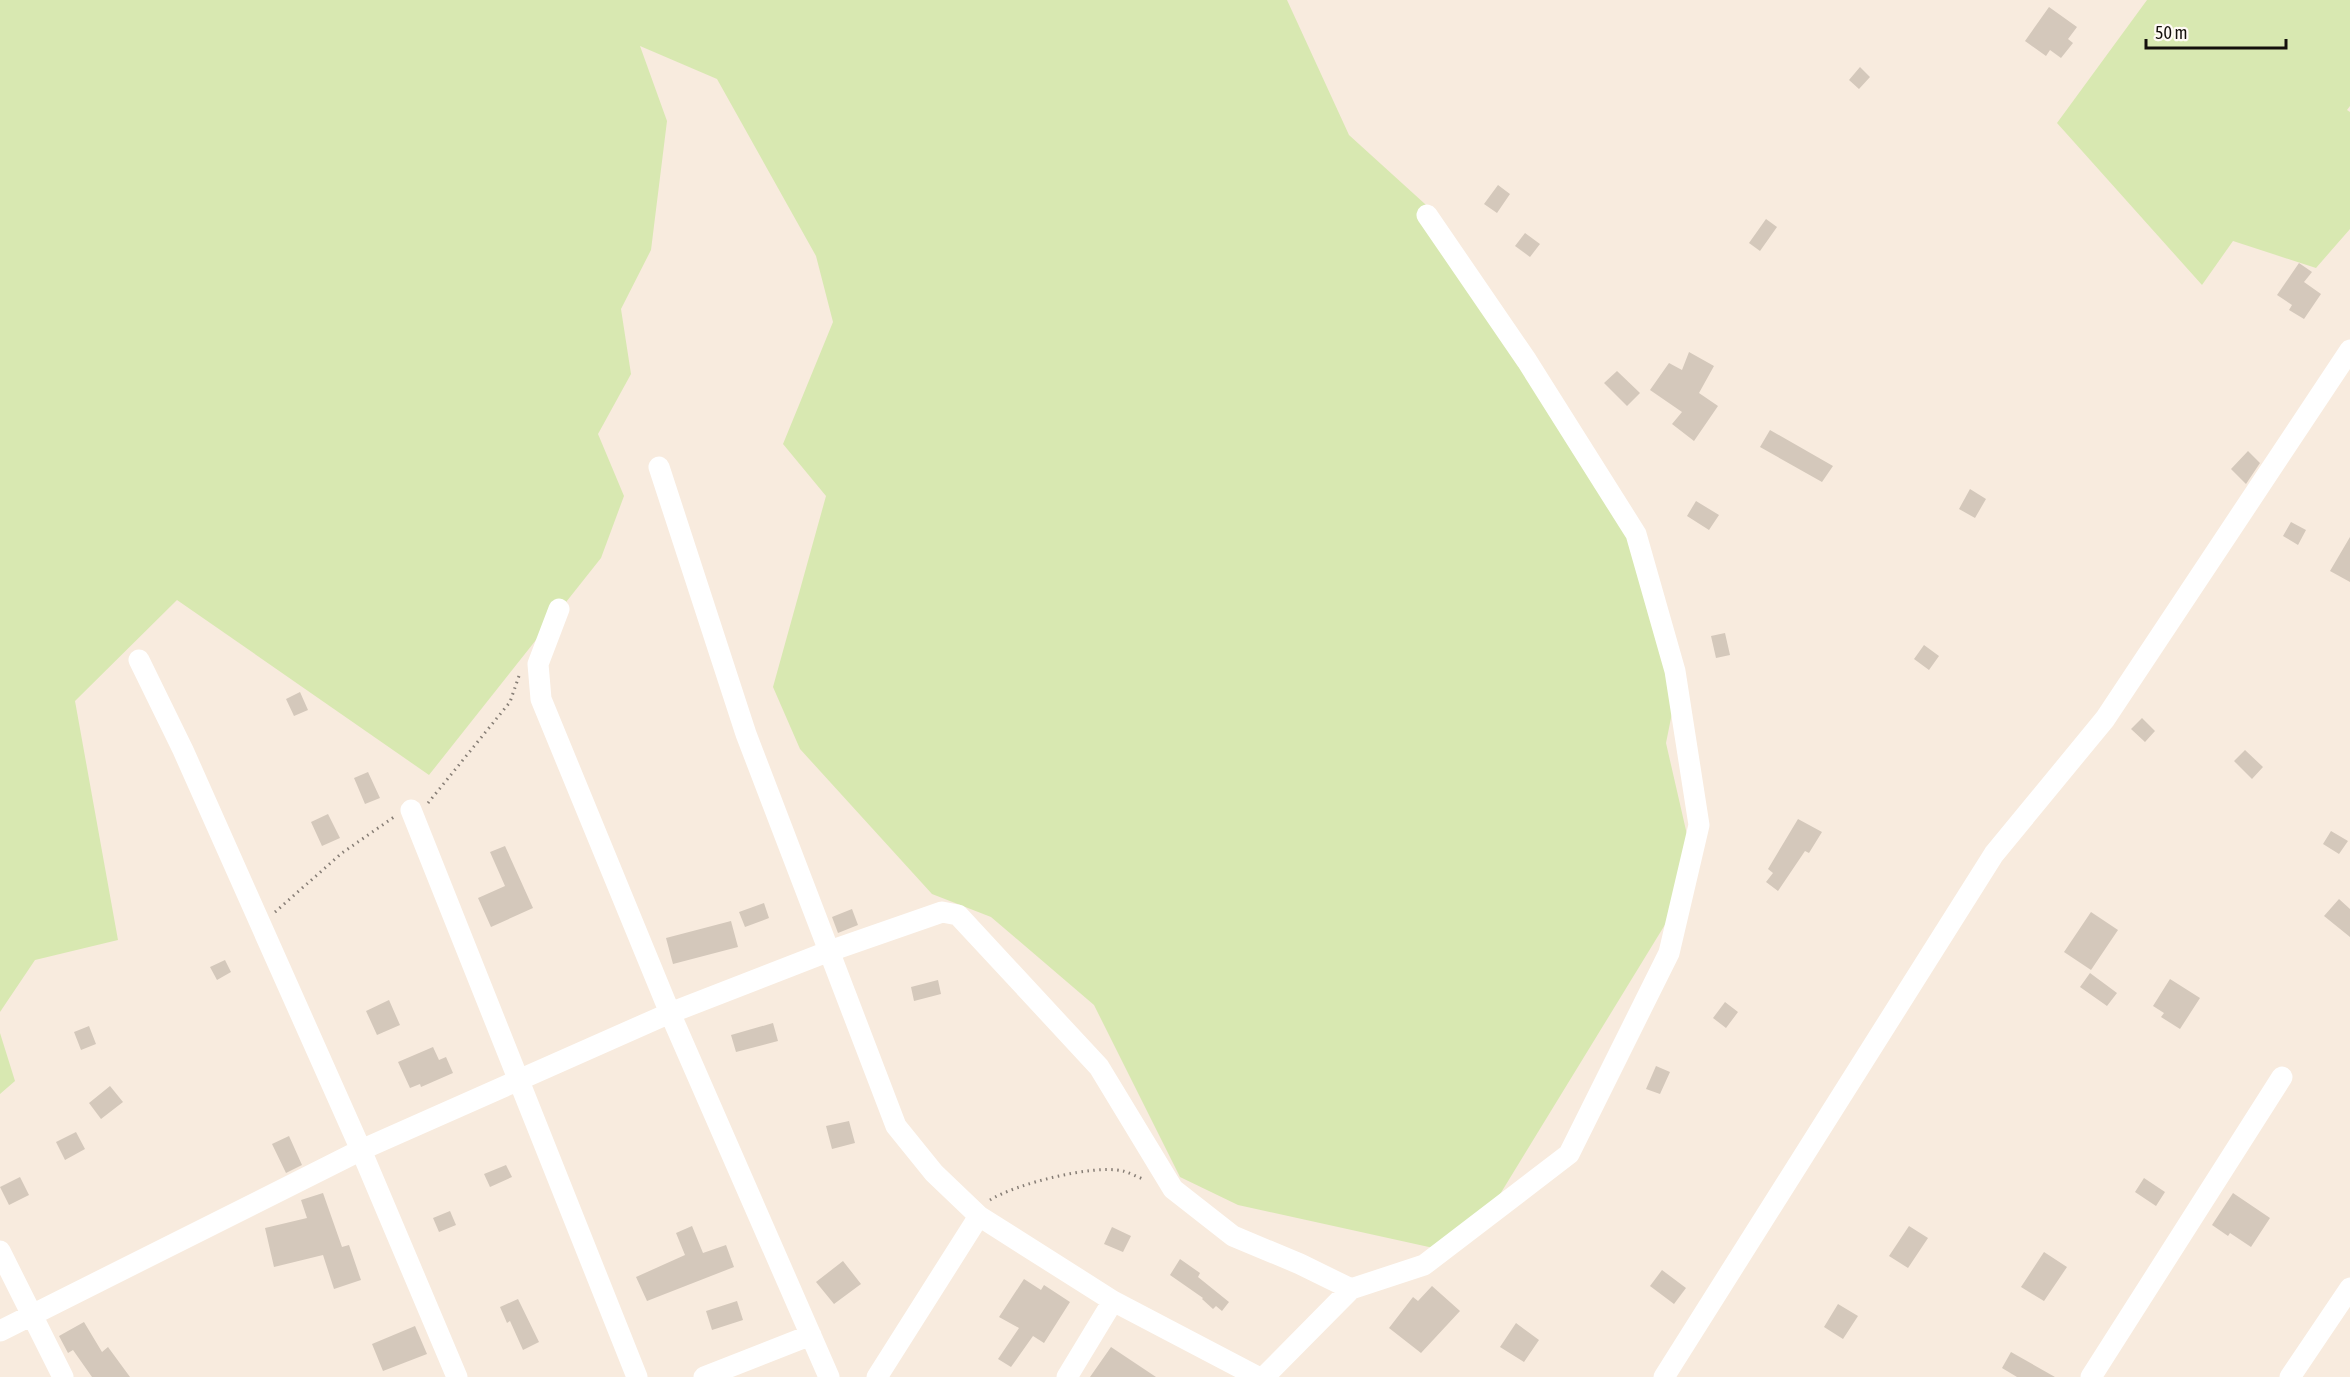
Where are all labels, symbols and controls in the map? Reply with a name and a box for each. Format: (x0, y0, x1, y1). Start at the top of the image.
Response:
scale bar (2146, 12, 2286, 50)
text: 50 m (2155, 22, 2187, 43)

